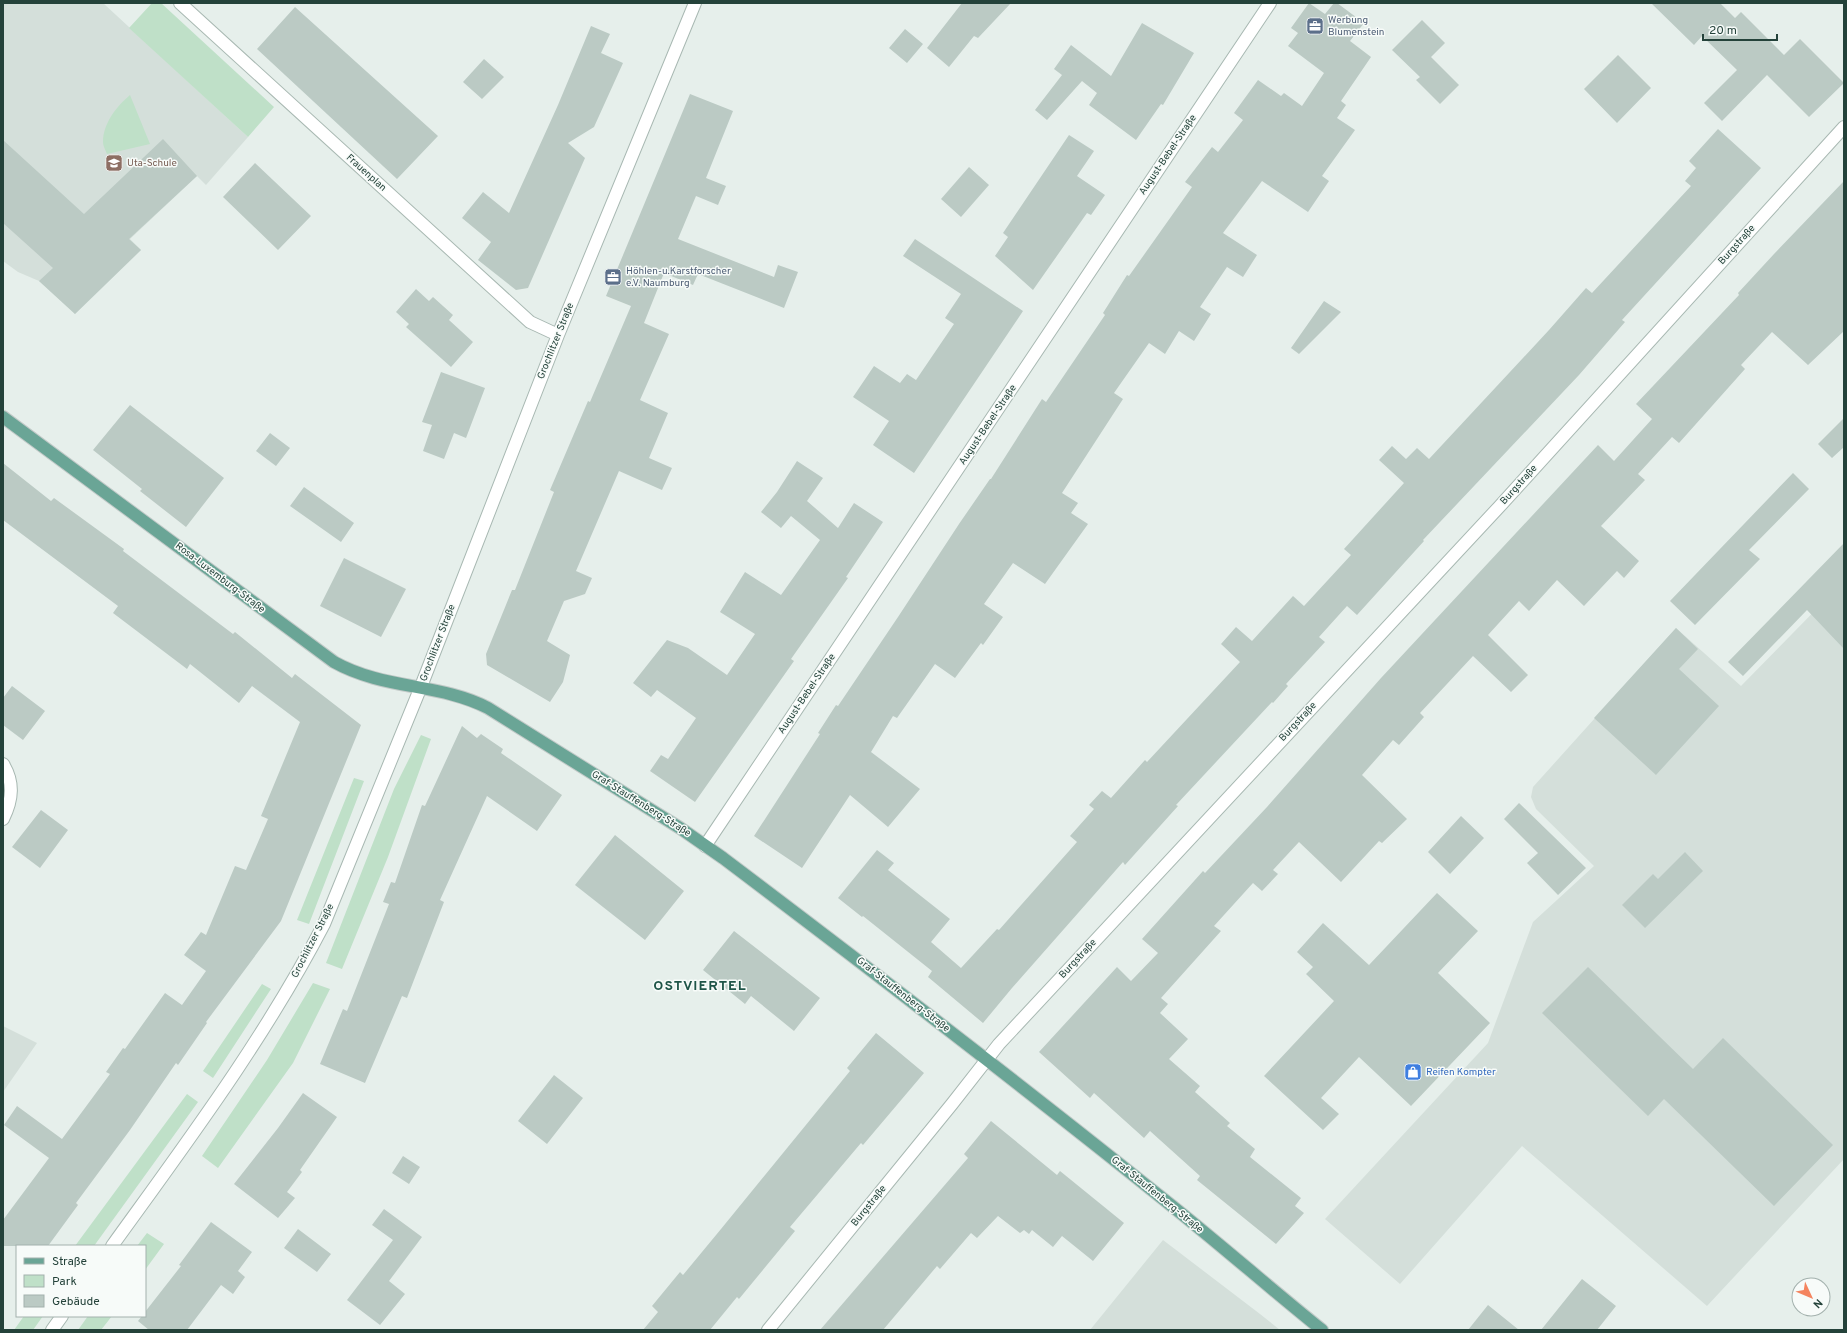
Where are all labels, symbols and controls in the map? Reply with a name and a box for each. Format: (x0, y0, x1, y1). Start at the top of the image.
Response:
place label: Werbung Blumenstein (1328, 14, 1384, 39)
office icon: Werbung Blumenstein (1305, 16, 1325, 36)
scale bar (1703, 16, 1777, 42)
text: 20 m (1709, 23, 1737, 39)
street label: August-Bebel-Straße (1136, 112, 1200, 198)
street label: Frauenplan (343, 151, 389, 195)
school or university icon: Uta-Schule (104, 153, 124, 173)
place label: Uta-Schule (127, 157, 177, 170)
street label: Burgstraße (1716, 222, 1758, 268)
place label: Höhlen-u.Karstforscher e.V. Naumburg (626, 265, 731, 290)
office icon: Höhlen-u.Karstforscher e.V. Naumburg (603, 267, 623, 287)
street label: Grochlitzer Straße (535, 301, 577, 381)
street label: August-Bebel-Straße (956, 382, 1020, 468)
street label: Burgstraße (1498, 462, 1540, 508)
street label: Rosa-Luxemburg-Straße (172, 540, 268, 616)
street label: Grochlitzer Straße (417, 603, 459, 683)
street label: August-Bebel-Straße (775, 651, 839, 737)
street label: Burgstraße (1276, 700, 1320, 744)
street label: Graf-Stauffenberg-Straße (589, 768, 693, 840)
street label: Grochlitzer Straße (289, 902, 337, 980)
street label: Burgstraße (1056, 937, 1100, 981)
street label: Graf-Stauffenberg-Straße (854, 955, 952, 1035)
district label: OSTVIERTEL (653, 978, 747, 995)
shop icon: Reifen Kompter (1403, 1062, 1423, 1082)
place label: Reifen Kompter (1426, 1066, 1496, 1079)
street label: Graf-Stauffenberg-Straße (1108, 1154, 1206, 1236)
street label: Burgstraße (848, 1183, 890, 1229)
legend (16, 1245, 146, 1317)
text: Straße (52, 1254, 87, 1270)
text: Park (52, 1274, 77, 1290)
north arrow (1791, 1277, 1831, 1317)
text: Gebäude (52, 1294, 100, 1310)
text: N (1810, 1296, 1825, 1311)

